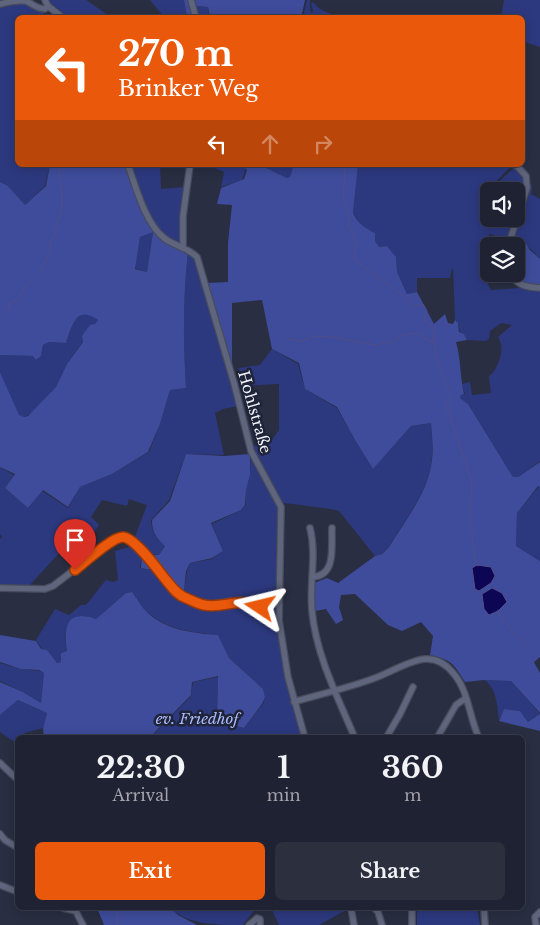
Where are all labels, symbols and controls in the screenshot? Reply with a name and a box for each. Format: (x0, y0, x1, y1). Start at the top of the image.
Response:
text: 270 m (118, 32, 233, 75)
icon: left (35, 35, 100, 100)
text: Brinker Weg (118, 75, 259, 102)
icon: left (203, 130, 231, 158)
icon: ahead (256, 130, 284, 158)
icon: right (309, 130, 337, 158)
map controls (480, 182, 525, 282)
button: sound (480, 182, 525, 227)
button: layers (480, 237, 525, 282)
street label: Hohlstraße (234, 368, 276, 456)
pin (54, 519, 96, 570)
icon: arrive (61, 526, 89, 554)
position arrow (233, 580, 285, 632)
park label: ev. Friedhof (156, 709, 242, 728)
text: 22:30 (96, 749, 186, 786)
text: 1 (277, 749, 290, 786)
text: 360 (382, 749, 444, 786)
text: Arrival (113, 785, 169, 805)
text: min (267, 785, 301, 805)
text: m (404, 785, 421, 805)
button: Exit (35, 842, 265, 900)
button: Share (275, 842, 505, 900)

